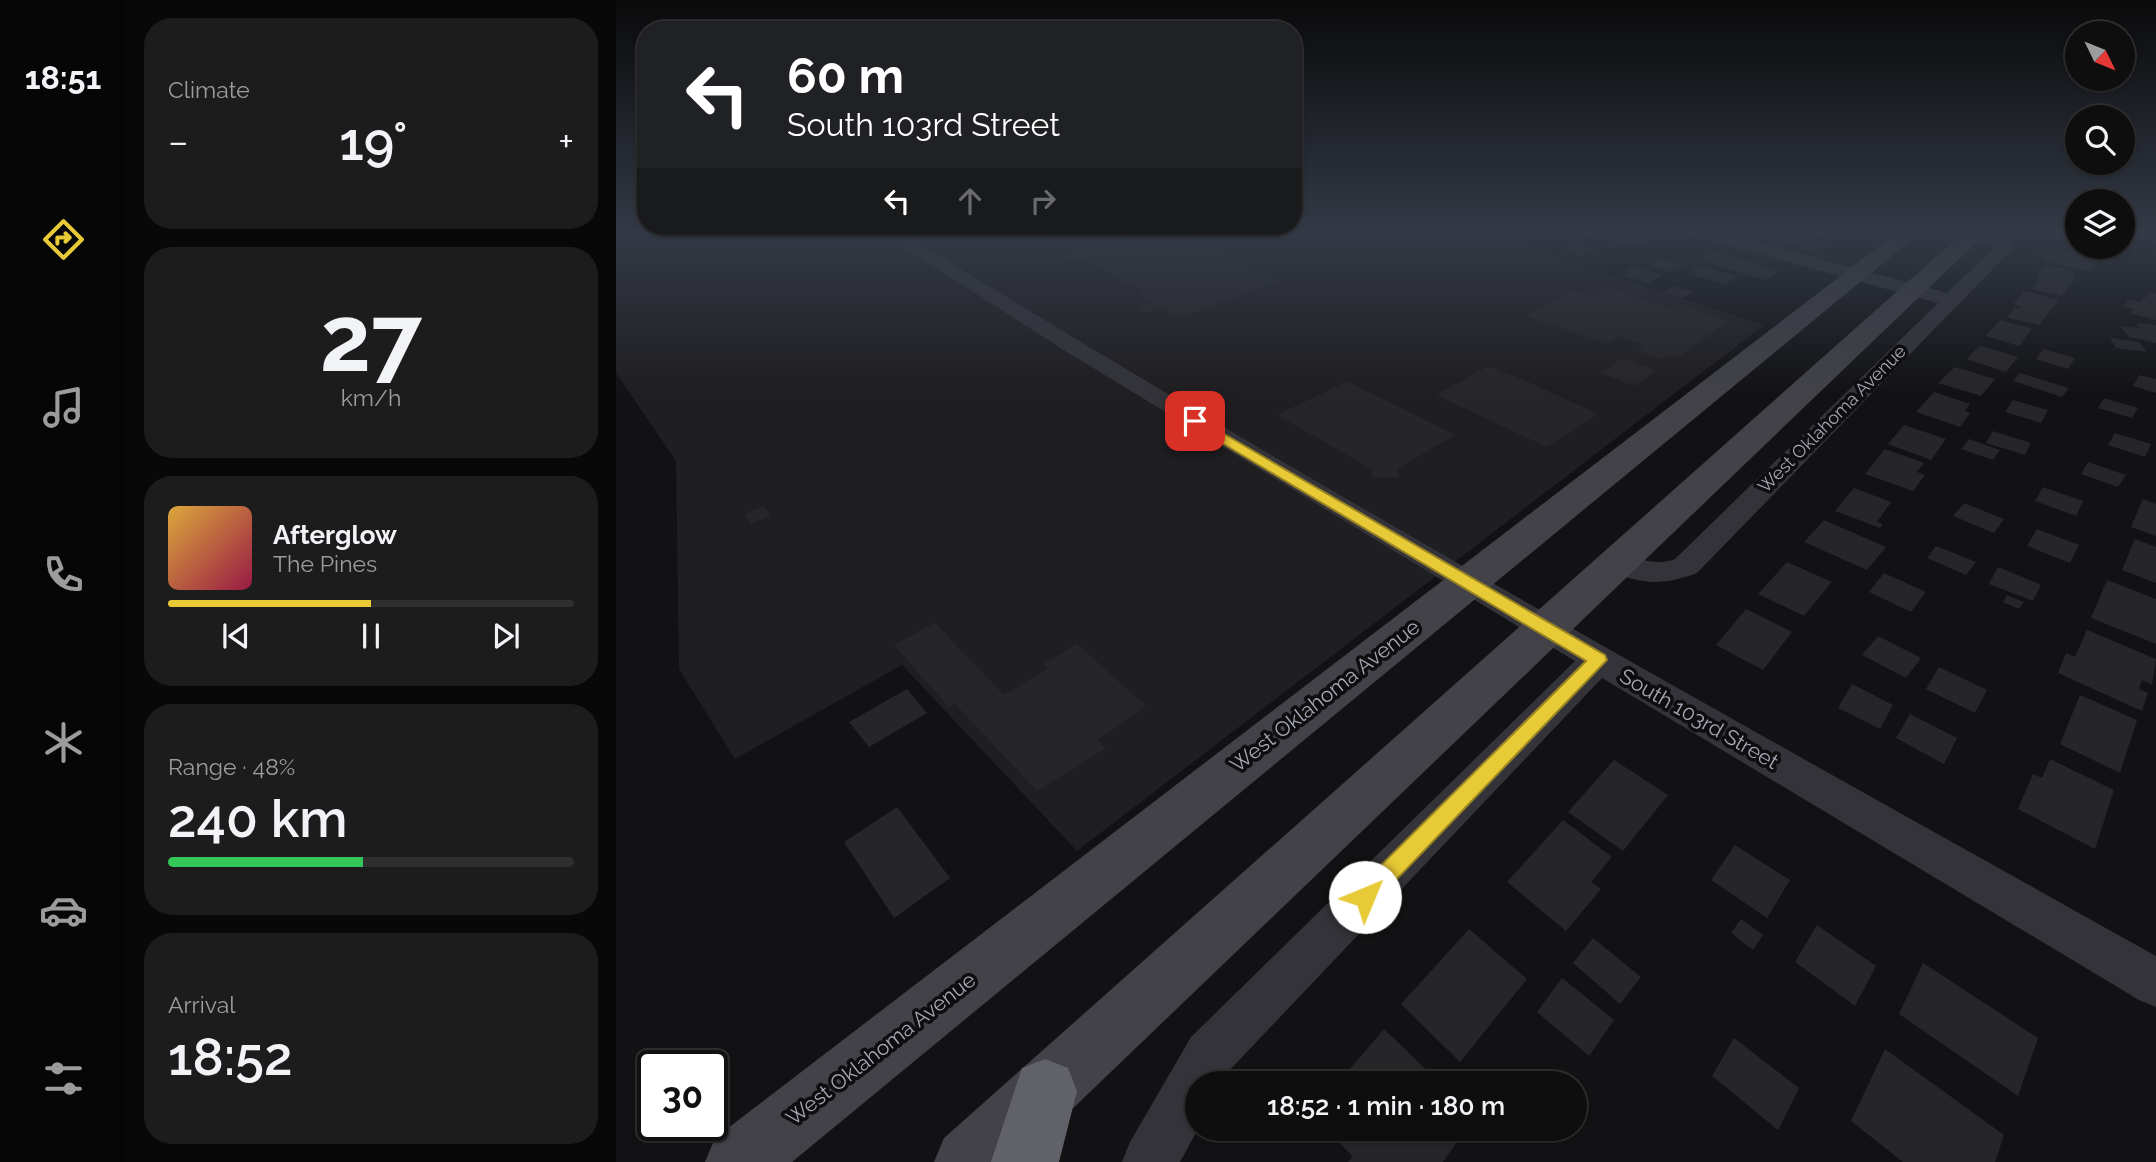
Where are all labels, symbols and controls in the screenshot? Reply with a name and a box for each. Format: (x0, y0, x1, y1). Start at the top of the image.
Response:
north arrow (2065, 21, 2135, 91)
map controls (2065, 21, 2135, 259)
text: 60 m (787, 47, 904, 104)
icon: left (672, 49, 763, 140)
text: 18:51 (25, 59, 101, 96)
text: Climate (168, 76, 250, 103)
button: search (2065, 105, 2135, 175)
text: South 103rd Street (787, 106, 1060, 143)
text: 19° (339, 111, 407, 172)
text: − (168, 119, 188, 164)
text: + (558, 119, 574, 164)
icon: left (878, 182, 916, 220)
icon: ahead (951, 182, 989, 220)
icon: right (1024, 182, 1062, 220)
button: layers (2065, 189, 2135, 259)
icon: directions (39, 215, 88, 264)
text: 27 (320, 285, 422, 392)
street label: West Oklahoma Avenue (1754, 340, 1910, 497)
icon: music (39, 383, 88, 432)
text: km/h (341, 384, 401, 411)
pin (1165, 391, 1225, 451)
icon: arrive (1176, 402, 1214, 440)
text: Afterglow (273, 520, 397, 550)
icon: phone (39, 550, 88, 599)
text: The Pines (273, 550, 377, 577)
street label: West Oklahoma Avenue (1225, 614, 1424, 777)
icon: previous (217, 617, 255, 655)
icon: pause (352, 617, 390, 655)
icon: next (487, 617, 525, 655)
street label: South 103rd Street (1615, 663, 1783, 774)
icon: climate (39, 718, 88, 767)
text: Range · 48% (168, 753, 295, 780)
text: 240 km (168, 788, 347, 849)
position arrow (1328, 860, 1402, 934)
icon: car (39, 886, 88, 935)
street label: West Oklahoma Avenue (781, 967, 980, 1130)
text: Arrival (168, 991, 235, 1018)
text: 18:52 (168, 1026, 293, 1087)
speed limit sign: 30 (637, 1050, 728, 1141)
icon: filters (39, 1054, 88, 1103)
text: 18:52 · 1 min · 180 m (1267, 1091, 1505, 1121)

